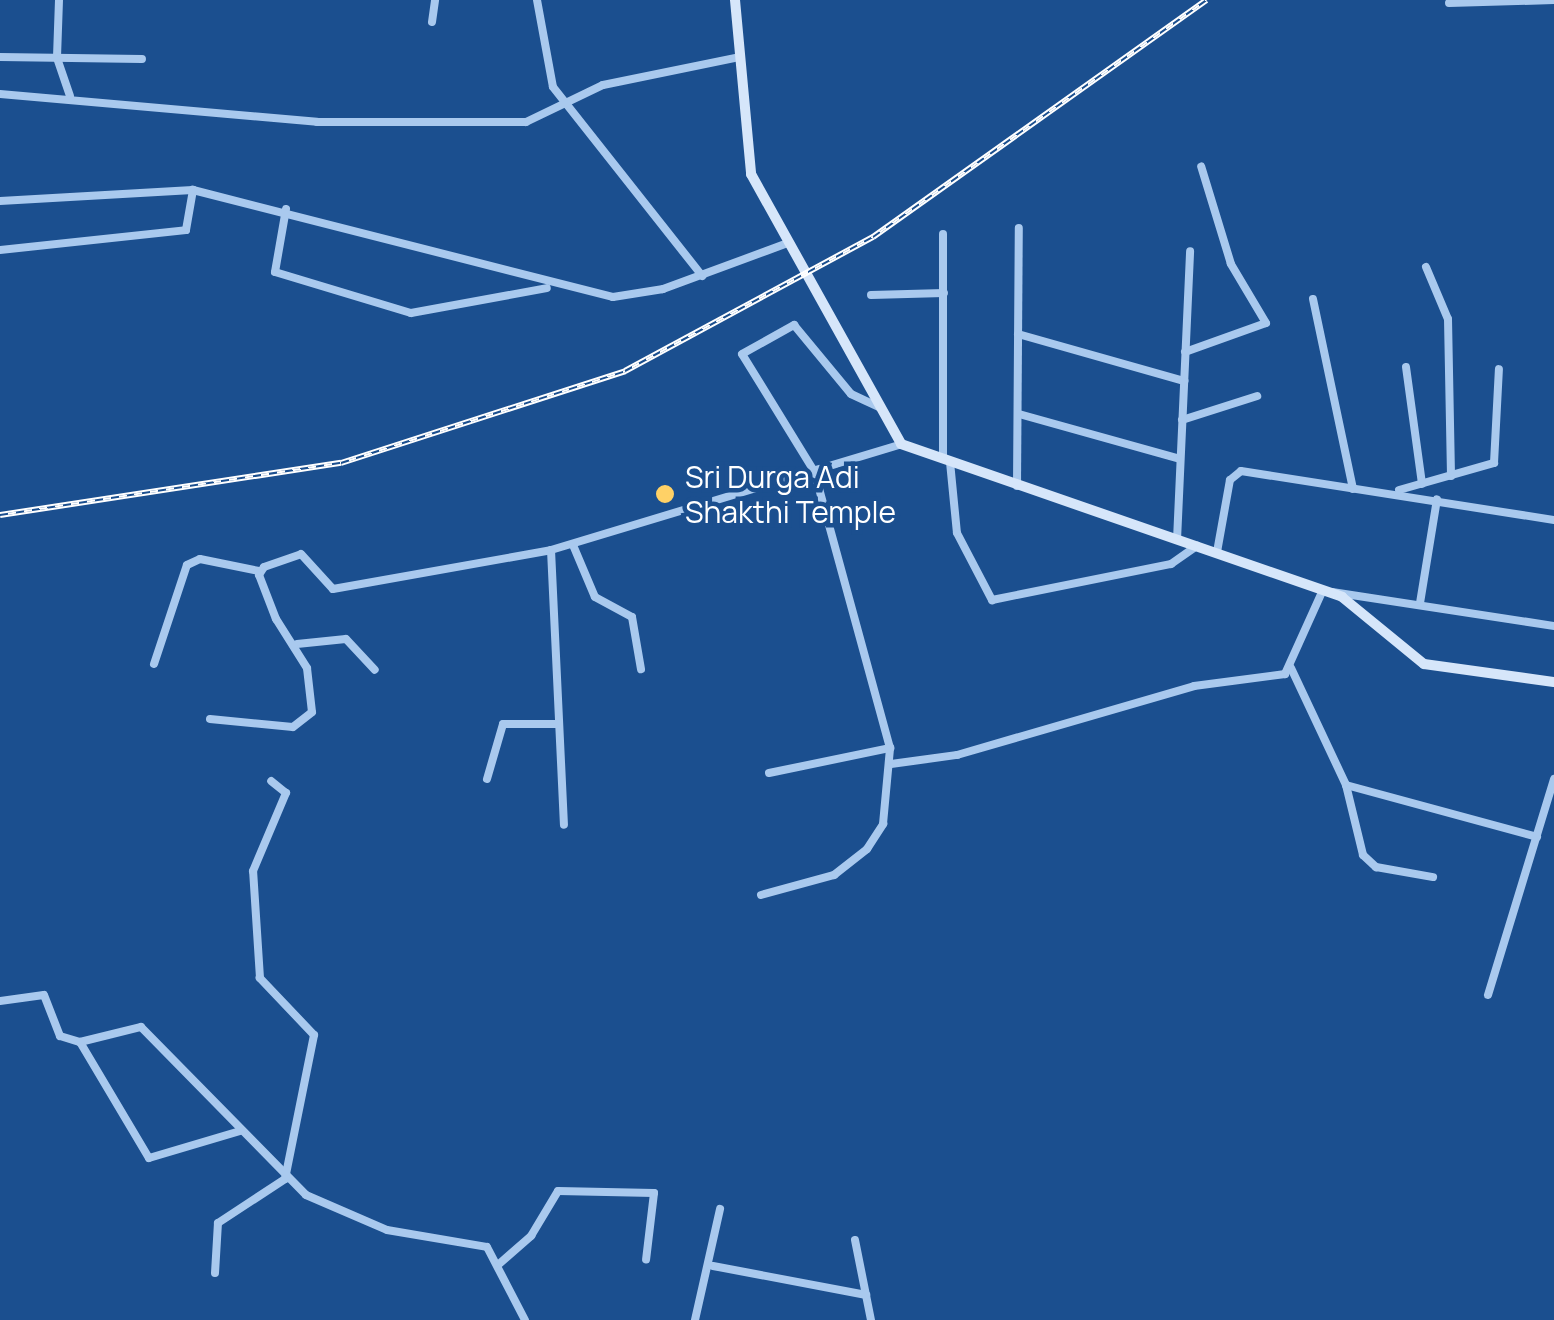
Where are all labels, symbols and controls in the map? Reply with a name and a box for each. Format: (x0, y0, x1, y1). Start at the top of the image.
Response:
place label: Sri Durga Adi Shakthi Temple (685, 459, 896, 530)
marker: Sri Durga Adi Shakthi Temple (654, 483, 676, 505)

